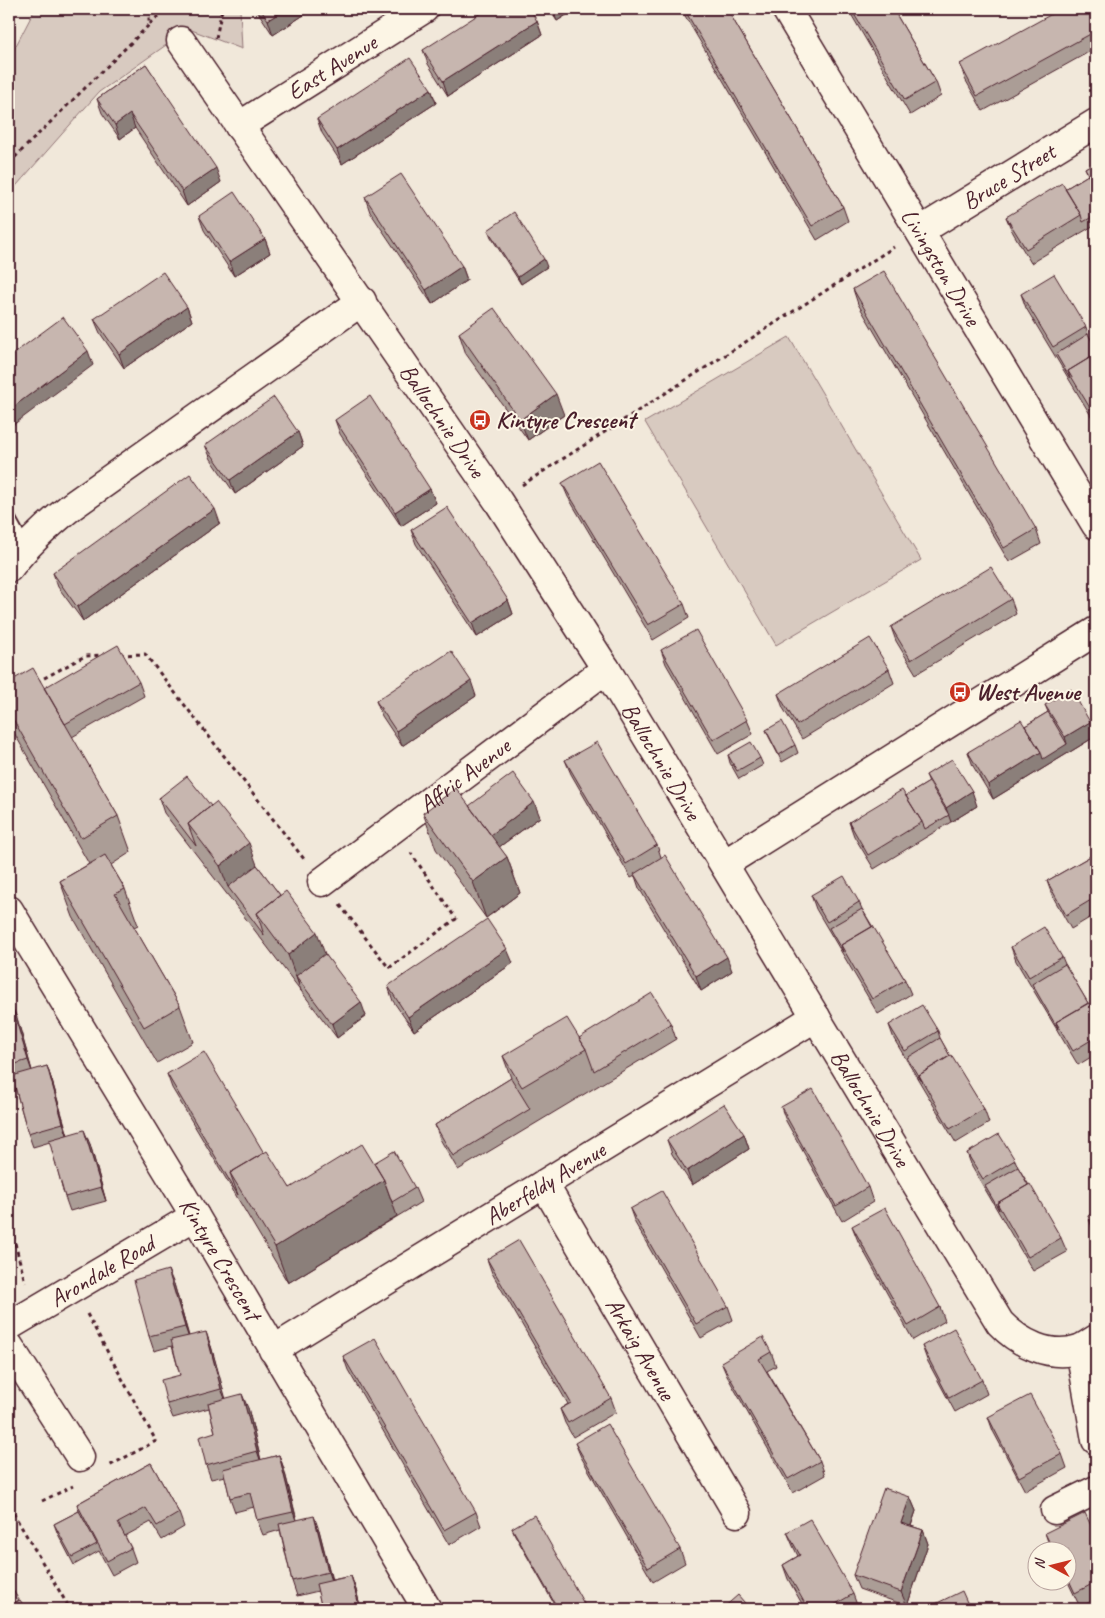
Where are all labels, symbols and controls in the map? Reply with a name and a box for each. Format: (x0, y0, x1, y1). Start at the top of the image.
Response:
street label: East Avenue (281, 26, 384, 107)
street label: Bruce Street (957, 136, 1063, 217)
street label: Livingston Drive (894, 203, 989, 333)
street label: Ballochnie Drive (393, 358, 493, 485)
place label: Kintyre Crescent (496, 405, 639, 435)
bus stop icon: Kintyre Crescent (468, 408, 492, 432)
place label: West Avenue (976, 677, 1082, 707)
bus stop icon: West Avenue (948, 680, 972, 704)
street label: Ballochnie Drive (615, 697, 709, 827)
street label: Affric Avenue (413, 730, 518, 819)
street label: Ballochnie Drive (824, 1044, 918, 1174)
street label: Aberfeldy Avenue (479, 1134, 613, 1232)
street label: Kintyre Crescent (173, 1192, 270, 1328)
street label: Arondale Road (44, 1227, 163, 1314)
street label: Arkaig Avenue (599, 1292, 683, 1407)
north arrow (1028, 1540, 1078, 1590)
text: N (1031, 1557, 1049, 1570)

